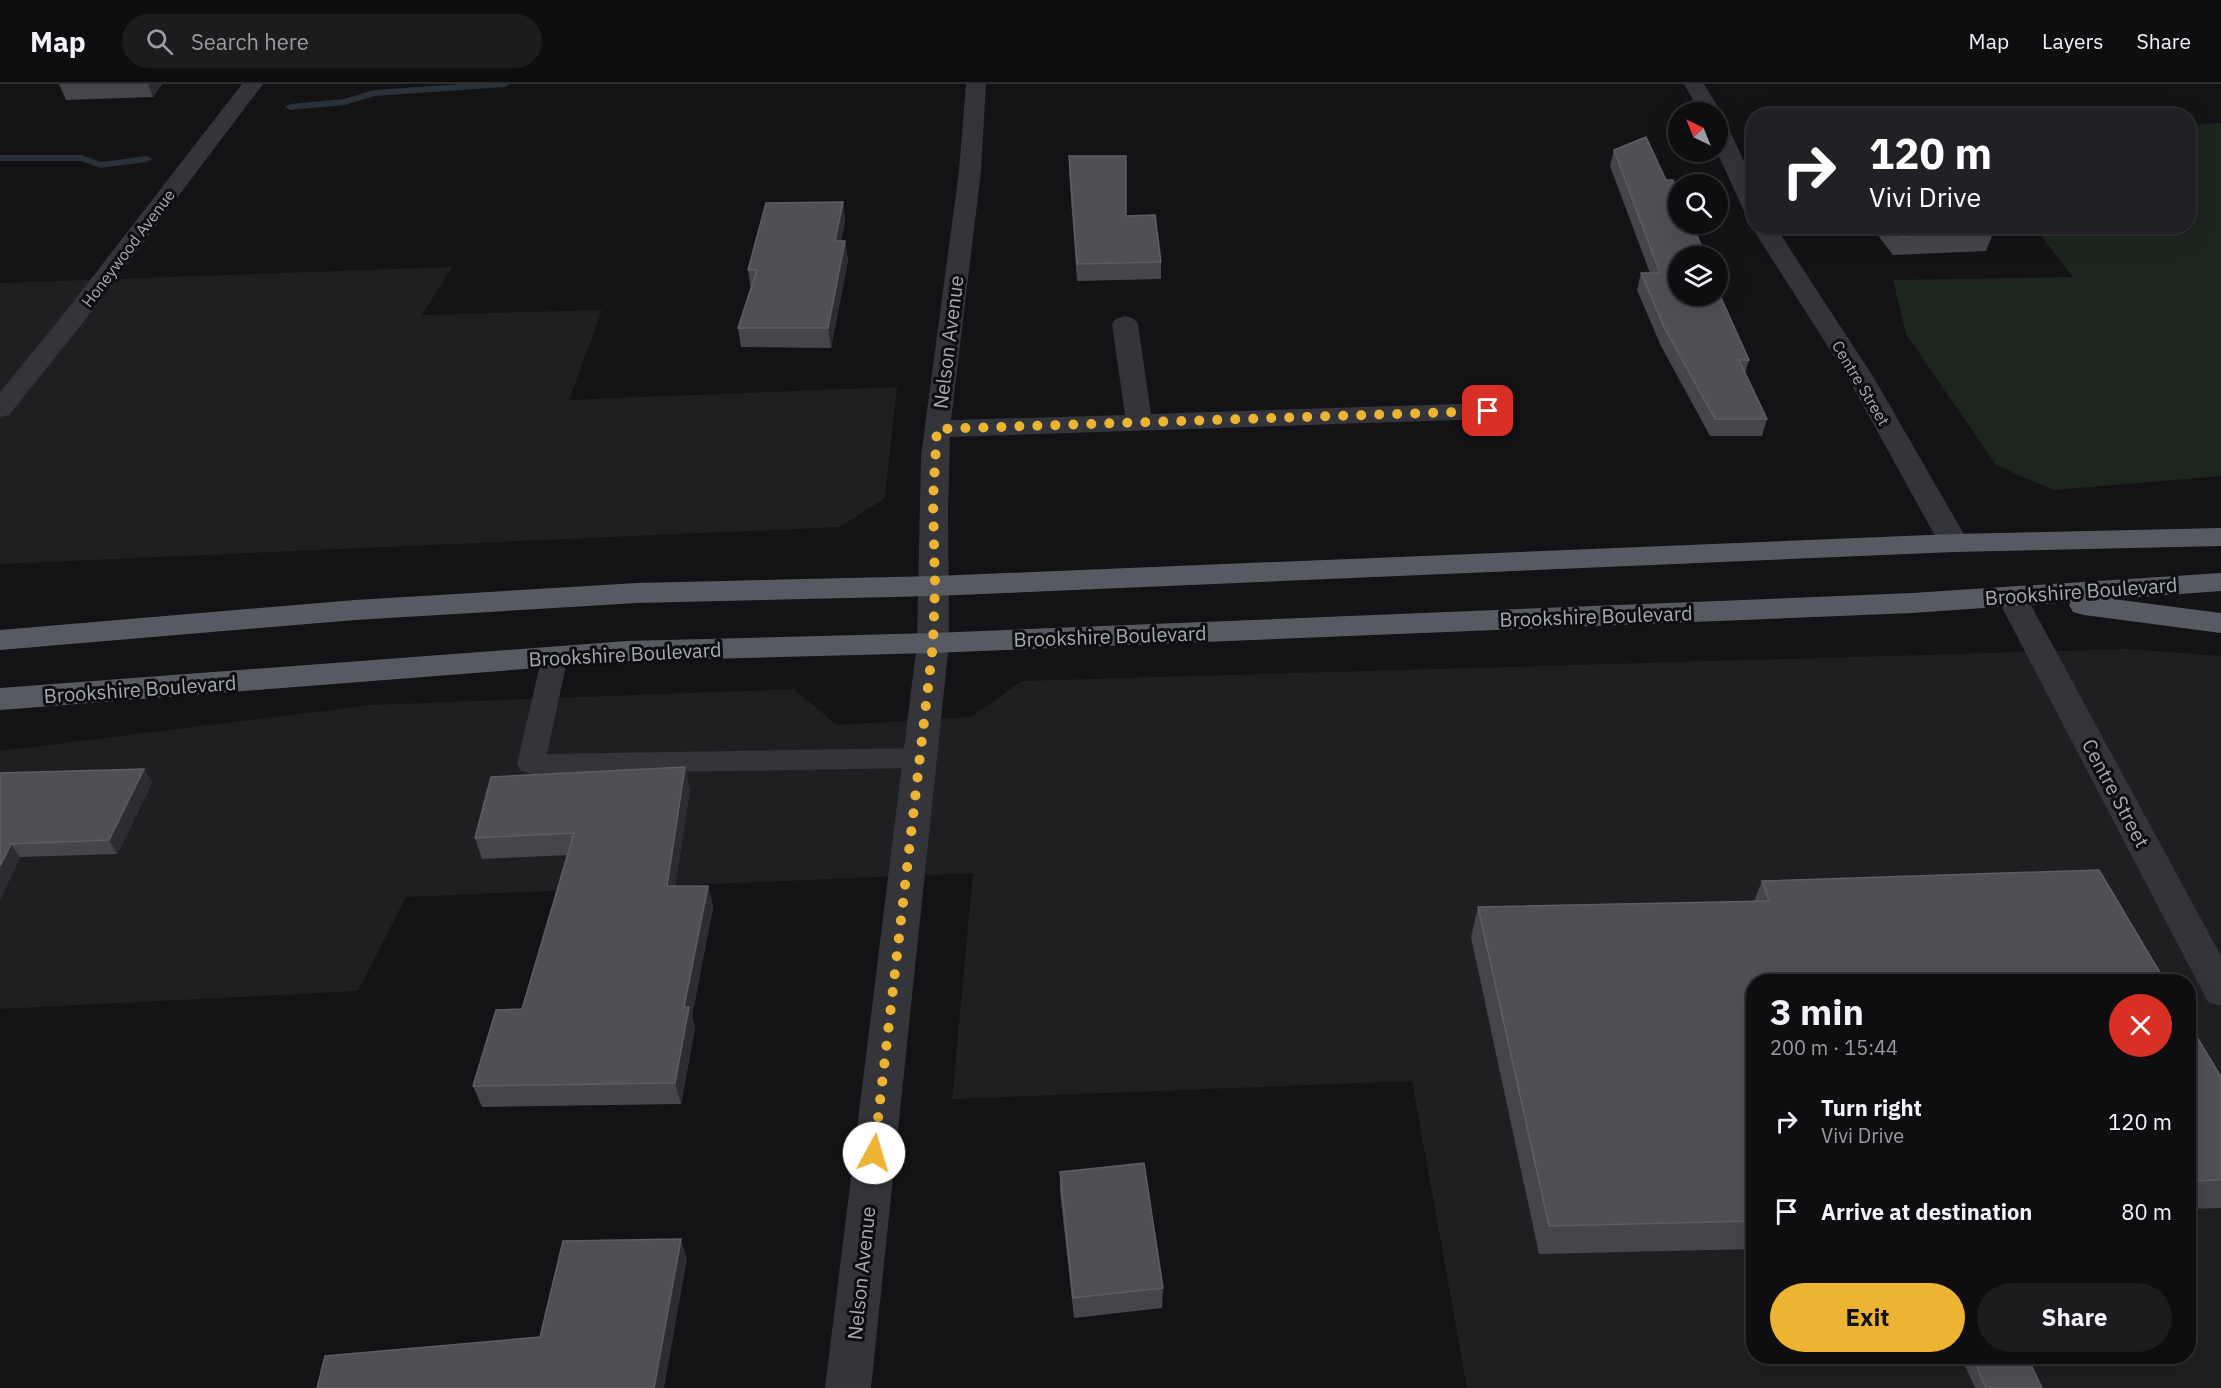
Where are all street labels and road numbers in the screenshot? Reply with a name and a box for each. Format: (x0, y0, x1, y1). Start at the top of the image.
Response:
street label: Honeywood Avenue (77, 185, 179, 311)
street label: Nelson Avenue (926, 274, 970, 410)
street label: Centre Street (1828, 337, 1894, 429)
street label: Brookshire Boulevard (1984, 571, 2178, 611)
street label: Brookshire Boulevard (1499, 599, 1693, 633)
street label: Brookshire Boulevard (1013, 619, 1207, 653)
street label: Brookshire Boulevard (528, 635, 722, 673)
street label: Brookshire Boulevard (43, 669, 237, 709)
street label: Centre Street (2076, 734, 2156, 852)
street label: Nelson Avenue (841, 1205, 881, 1341)

